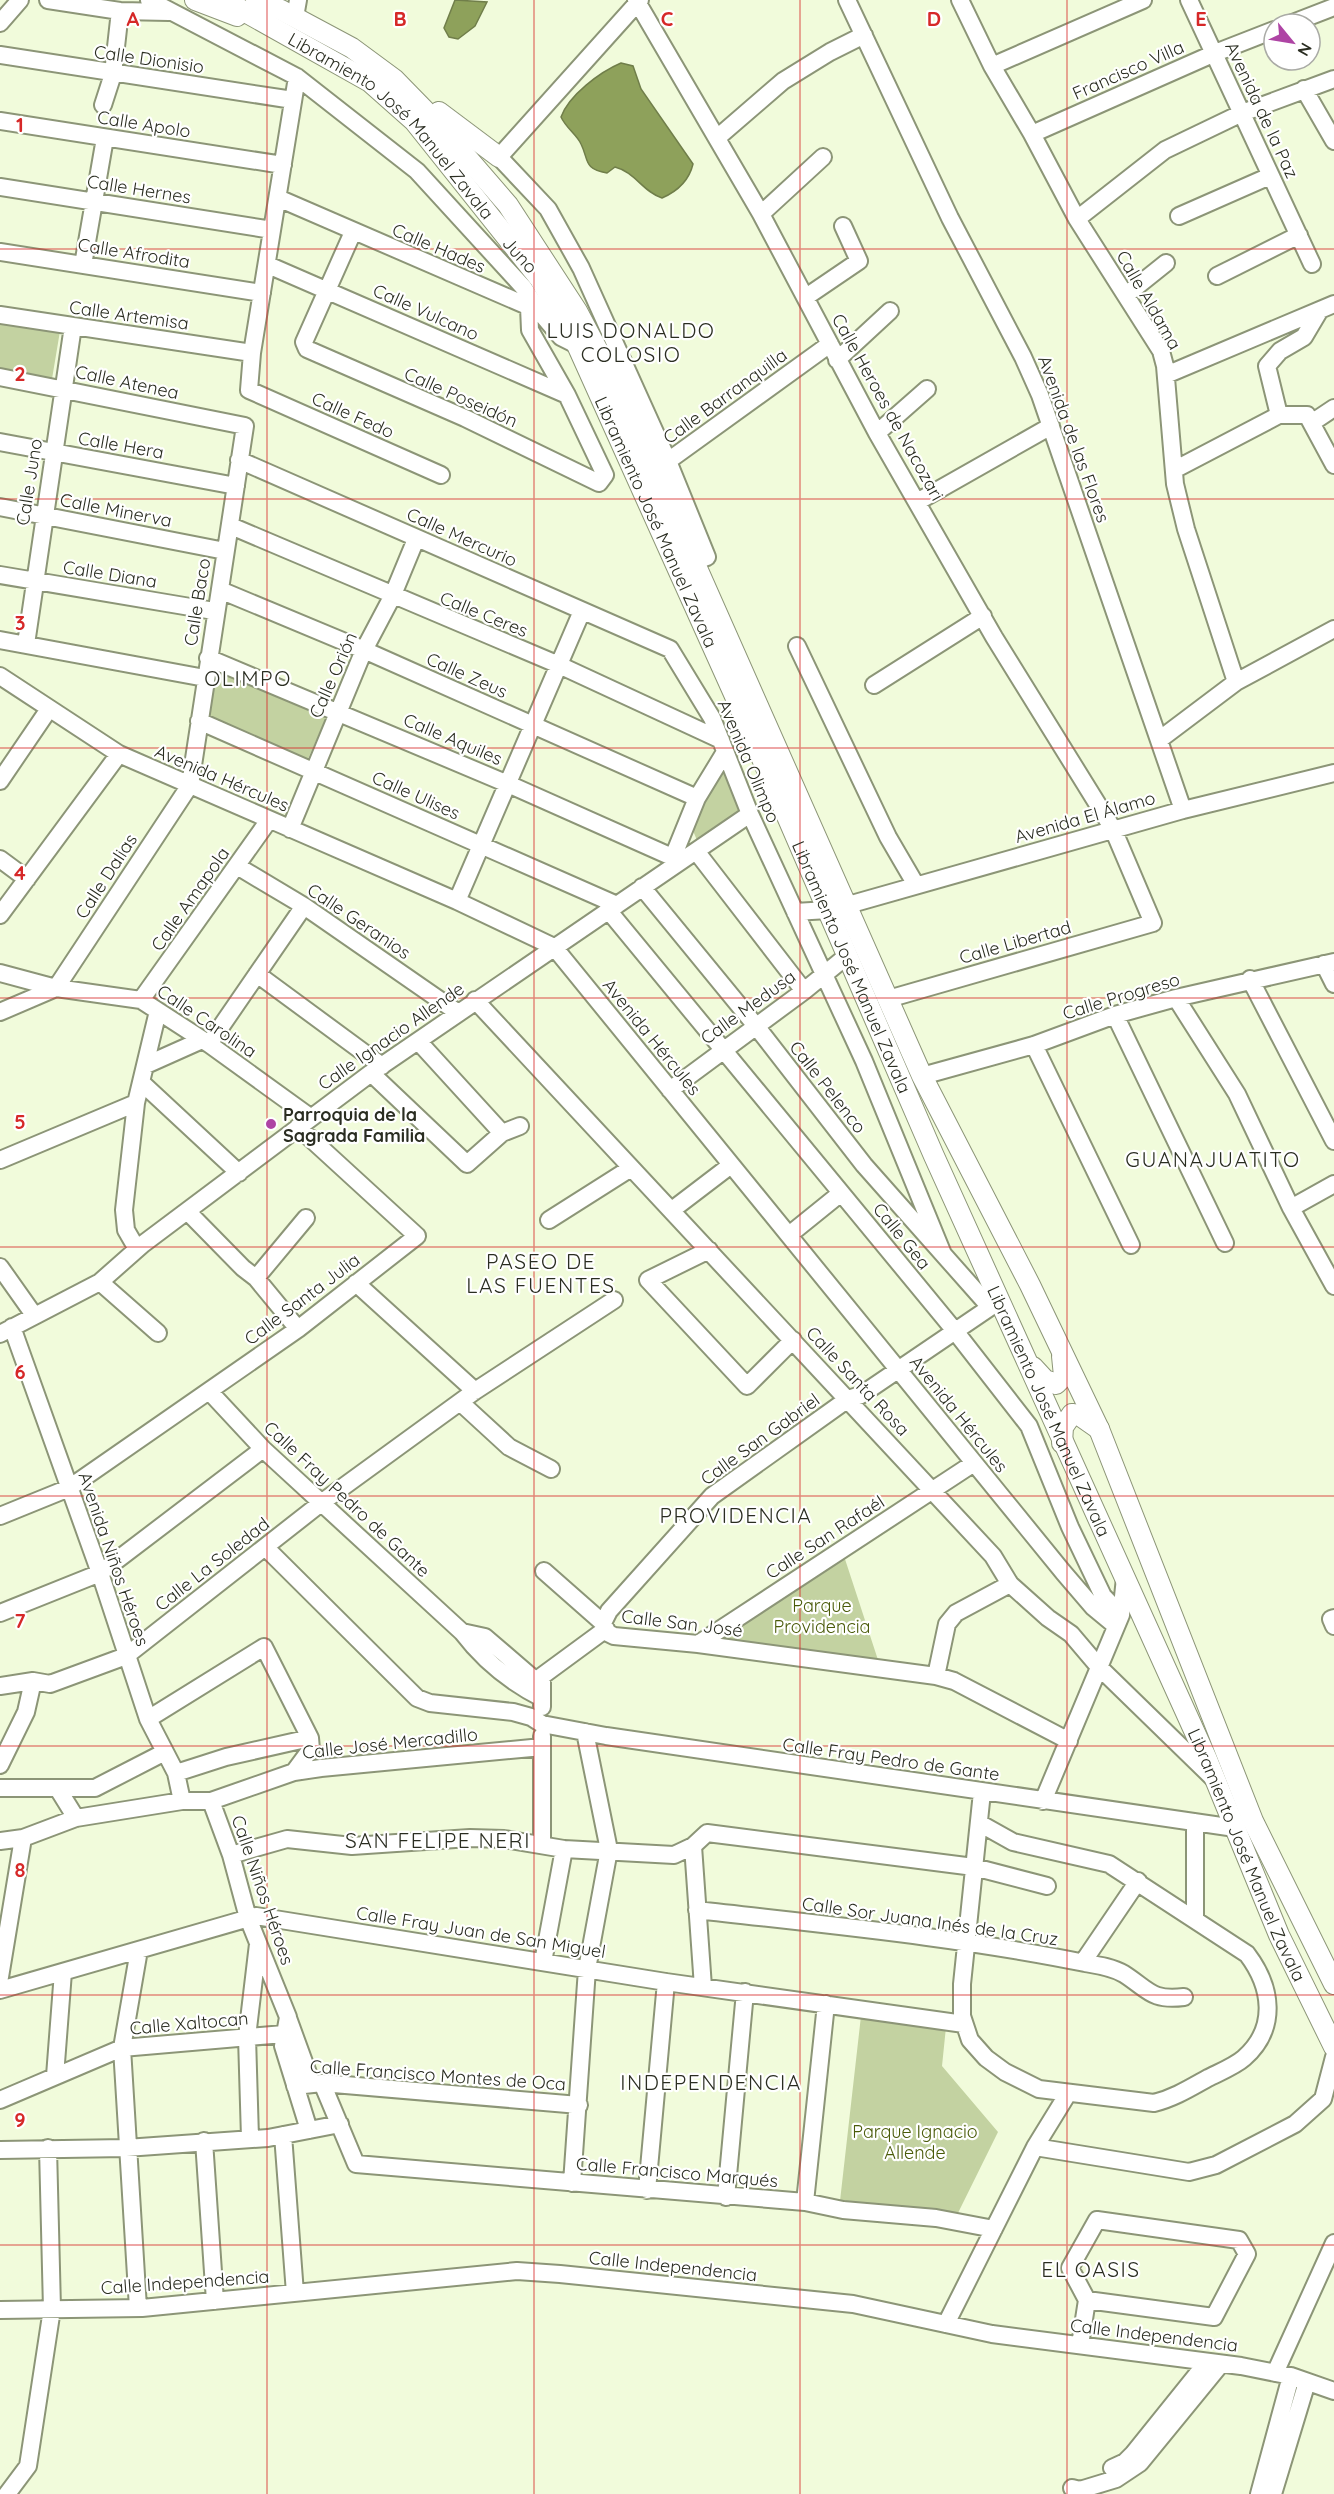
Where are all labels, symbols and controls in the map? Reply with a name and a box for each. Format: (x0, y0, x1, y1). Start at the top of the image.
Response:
text: A (127, 6, 140, 31)
text: B (393, 6, 407, 31)
text: C (661, 6, 674, 31)
text: D (927, 6, 941, 31)
text: E (1195, 6, 1207, 31)
north arrow (1262, 12, 1322, 72)
street label: Libramiento José Manuel Zavala (284, 27, 499, 224)
street label: Francisco Villa (1069, 35, 1187, 105)
street label: Avenida de la Paz (1220, 38, 1304, 182)
text: N (1293, 39, 1317, 60)
street label: Calle Dionisio (92, 40, 206, 78)
street label: Calle Apolo (96, 105, 192, 143)
text: 1 (16, 112, 24, 137)
street label: Calle Hernes (85, 169, 193, 209)
street label: Calle Hades (389, 218, 489, 278)
street label: Juno (497, 232, 543, 278)
street label: Calle Afrodita (76, 233, 192, 273)
street label: Calle Aldama (1111, 246, 1187, 354)
street label: Calle Vulcano (370, 278, 482, 346)
street label: Calle Artemisa (68, 295, 190, 335)
street label: Calle Heroes de Nacozari (827, 309, 949, 505)
district label: LUIS DONALDO COLOSIO (547, 317, 715, 367)
street label: Calle Barranquilla (659, 343, 791, 449)
street label: Avenida de las Flores (1033, 352, 1115, 526)
street label: Calle Atenea (73, 360, 181, 404)
text: 2 (14, 361, 26, 386)
street label: Calle Poseidón (401, 362, 521, 432)
street label: Calle Fedo (308, 387, 398, 443)
street label: Libramiento José Manuel Zavala (590, 393, 723, 651)
street label: Calle Hera (76, 426, 166, 464)
street label: Calle Juno (11, 437, 47, 527)
street label: Calle Minerva (58, 488, 174, 532)
street label: Calle Mercurio (403, 502, 521, 572)
street label: Calle Diana (61, 555, 159, 593)
street label: Calle Baco (179, 556, 215, 648)
street label: Calle Ceres (437, 586, 531, 642)
text: 3 (15, 610, 25, 635)
street label: Calle Orión (304, 628, 362, 722)
street label: Calle Zeus (423, 647, 511, 703)
district label: OLIMPO (204, 665, 292, 691)
street label: Avenida Olimpo (713, 696, 785, 826)
street label: Calle Aquiles (400, 708, 506, 770)
street label: Avenida Hércules (151, 739, 293, 817)
street label: Calle Ulises (369, 765, 463, 825)
street label: Avenida El Álamo (1012, 786, 1158, 848)
street label: Calle Dalias (70, 829, 142, 923)
street label: Libramiento José Manuel Zavala (787, 837, 917, 1097)
street label: Calle Amapola (146, 843, 234, 955)
text: 4 (14, 860, 26, 885)
street label: Calle Geranios (303, 878, 415, 964)
street label: Calle Libertad (956, 915, 1074, 969)
street label: Calle Medusa (696, 965, 800, 1049)
street label: Calle Progreso (1060, 967, 1182, 1025)
street label: Avenida Hércules (598, 974, 706, 1100)
street label: Calle Ignacio Allende (313, 977, 469, 1095)
street label: Calle Carolina (153, 979, 261, 1063)
street label: Calle Pelenco (785, 1036, 871, 1138)
place label: Parroquia de la Sagrada Familia (283, 1103, 425, 1147)
text: 5 (14, 1109, 26, 1134)
marker: Parroquia de la Sagrada Familia (264, 1117, 278, 1131)
district label: GUANAJUATITO (1125, 1146, 1301, 1172)
street label: Calle Gea (868, 1198, 936, 1274)
street label: Calle Santa Julia (240, 1248, 364, 1350)
district label: PASEO DE LAS FUENTES (466, 1248, 616, 1298)
street label: Libramiento José Manuel Zavala (983, 1282, 1116, 1540)
street label: Calle Santa Rosa (801, 1321, 915, 1441)
street label: Avenida Hércules (905, 1351, 1013, 1477)
text: 6 (14, 1359, 26, 1384)
street label: Calle San Gabriel (696, 1388, 824, 1490)
street label: Calle Fray Pedro de Gante (259, 1416, 435, 1582)
street label: Avenida Niños Héroes (73, 1469, 155, 1649)
street label: Calle San Rafaél (761, 1490, 889, 1584)
district label: PROVIDENCIA (660, 1502, 812, 1528)
street label: Calle La Soledad (150, 1512, 274, 1616)
park label: Parque Providencia (774, 1594, 870, 1638)
street label: Calle San José (620, 1604, 744, 1642)
text: 7 (15, 1608, 26, 1633)
street label: Calle José Mercadillo (301, 1722, 479, 1764)
street label: Libramiento José Manuel Zavala (1183, 1725, 1311, 1985)
street label: Calle Fray Pedro de Gante (781, 1732, 1001, 1786)
street label: Calle Niños Héroes (227, 1812, 299, 1968)
district label: SAN FELIPE NERI (345, 1827, 531, 1853)
text: 8 (15, 1857, 26, 1882)
street label: Calle Sor Juana Inés de la Cruz (801, 1892, 1059, 1950)
street label: Calle Fray Juan de San Miguel (355, 1901, 607, 1963)
street label: Calle Xaltocan (129, 2006, 249, 2040)
street label: Calle Francisco Montes de Oca (309, 2055, 567, 2095)
district label: INDEPENDENCIA (620, 2069, 802, 2095)
text: 9 (14, 2107, 26, 2132)
park label: Parque Ignacio Allende (852, 2120, 978, 2164)
street label: Calle Francisco Marqués (575, 2152, 779, 2192)
street label: Calle Independencia (588, 2246, 758, 2286)
district label: EL OASIS (1041, 2256, 1141, 2282)
street label: Calle Independencia (100, 2265, 270, 2299)
street label: Calle Independencia (1069, 2313, 1239, 2357)

